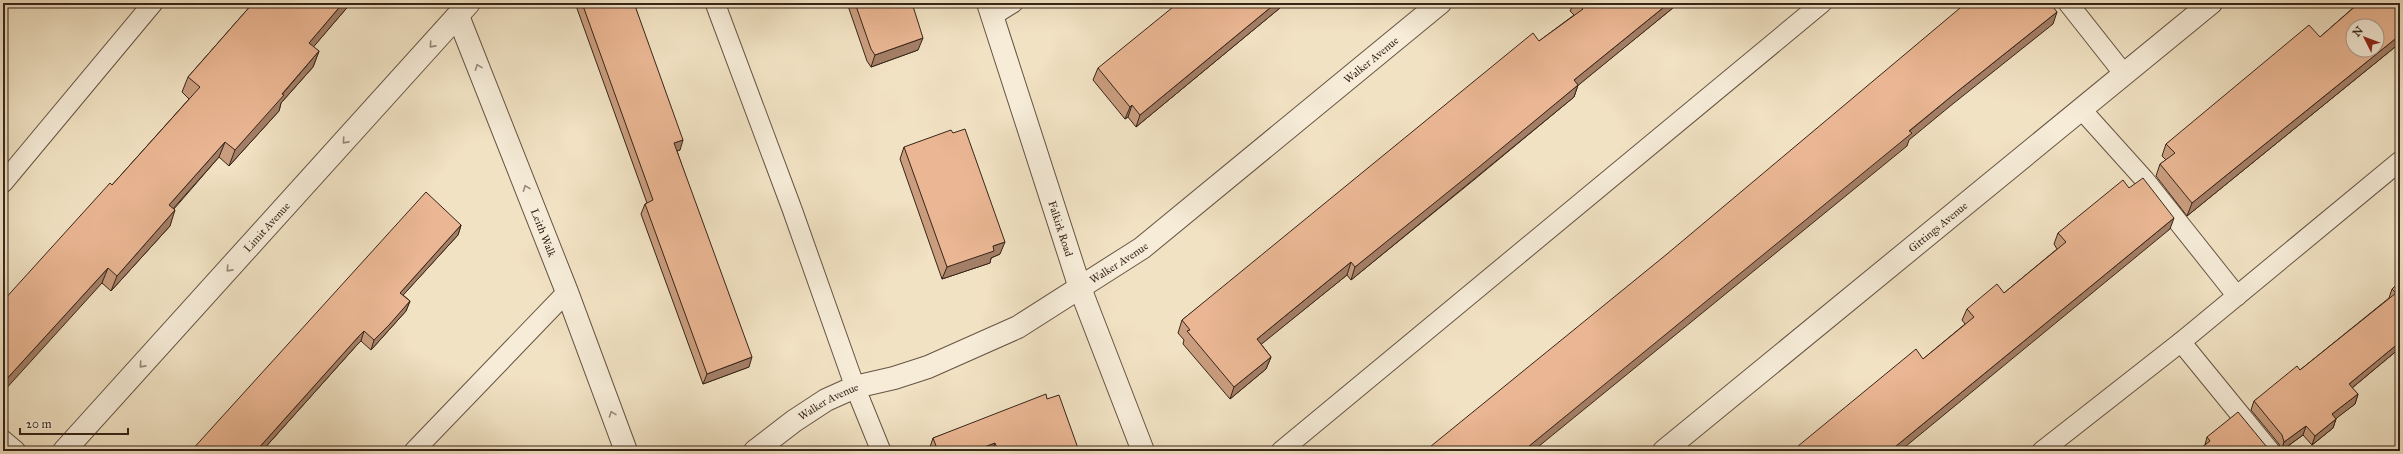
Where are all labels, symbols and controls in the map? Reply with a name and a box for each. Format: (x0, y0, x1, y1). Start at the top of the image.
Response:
north arrow (2345, 18, 2385, 58)
text: N (2350, 23, 2366, 39)
street label: Walker Avenue (1341, 33, 1401, 86)
one-way arrow (429, 40, 436, 47)
one-way arrow (475, 64, 483, 71)
one-way arrow (342, 136, 349, 144)
one-way arrow (522, 185, 530, 192)
street label: Gittings Avenue (1906, 198, 1970, 255)
street label: Limit Avenue (241, 199, 293, 255)
street label: Falkirk Road (1046, 199, 1076, 258)
street label: Leith Walk (528, 207, 559, 260)
street label: Walker Avenue (1087, 239, 1151, 286)
one-way arrow (227, 264, 234, 272)
one-way arrow (139, 360, 147, 368)
street label: Walker Avenue (796, 380, 860, 423)
scale bar (20, 410, 128, 436)
one-way arrow (609, 411, 617, 418)
text: 20 m (26, 417, 52, 431)

